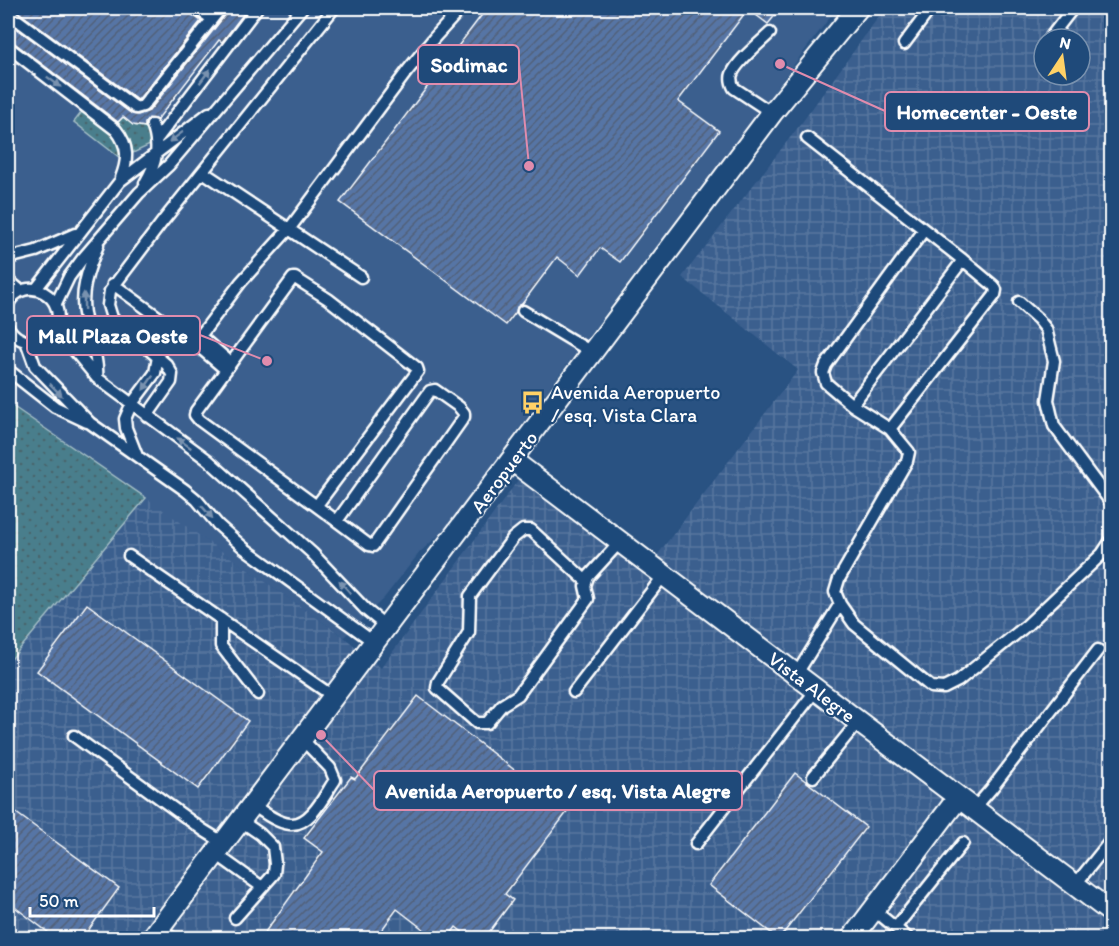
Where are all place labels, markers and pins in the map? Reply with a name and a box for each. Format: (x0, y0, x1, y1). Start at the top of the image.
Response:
callout: Sodimac (418, 45, 519, 84)
callout: Homecenter - Oeste (885, 92, 1089, 131)
callout: Mall Plaza Oeste (27, 316, 200, 355)
place label: Avenida Aeropuerto / esq. Vista Clara (551, 380, 720, 427)
bus stop icon: Avenida Aeropuerto / esq. Vista Clara (520, 390, 546, 416)
callout: Avenida Aeropuerto / esq. Vista Alegre (374, 771, 742, 810)

